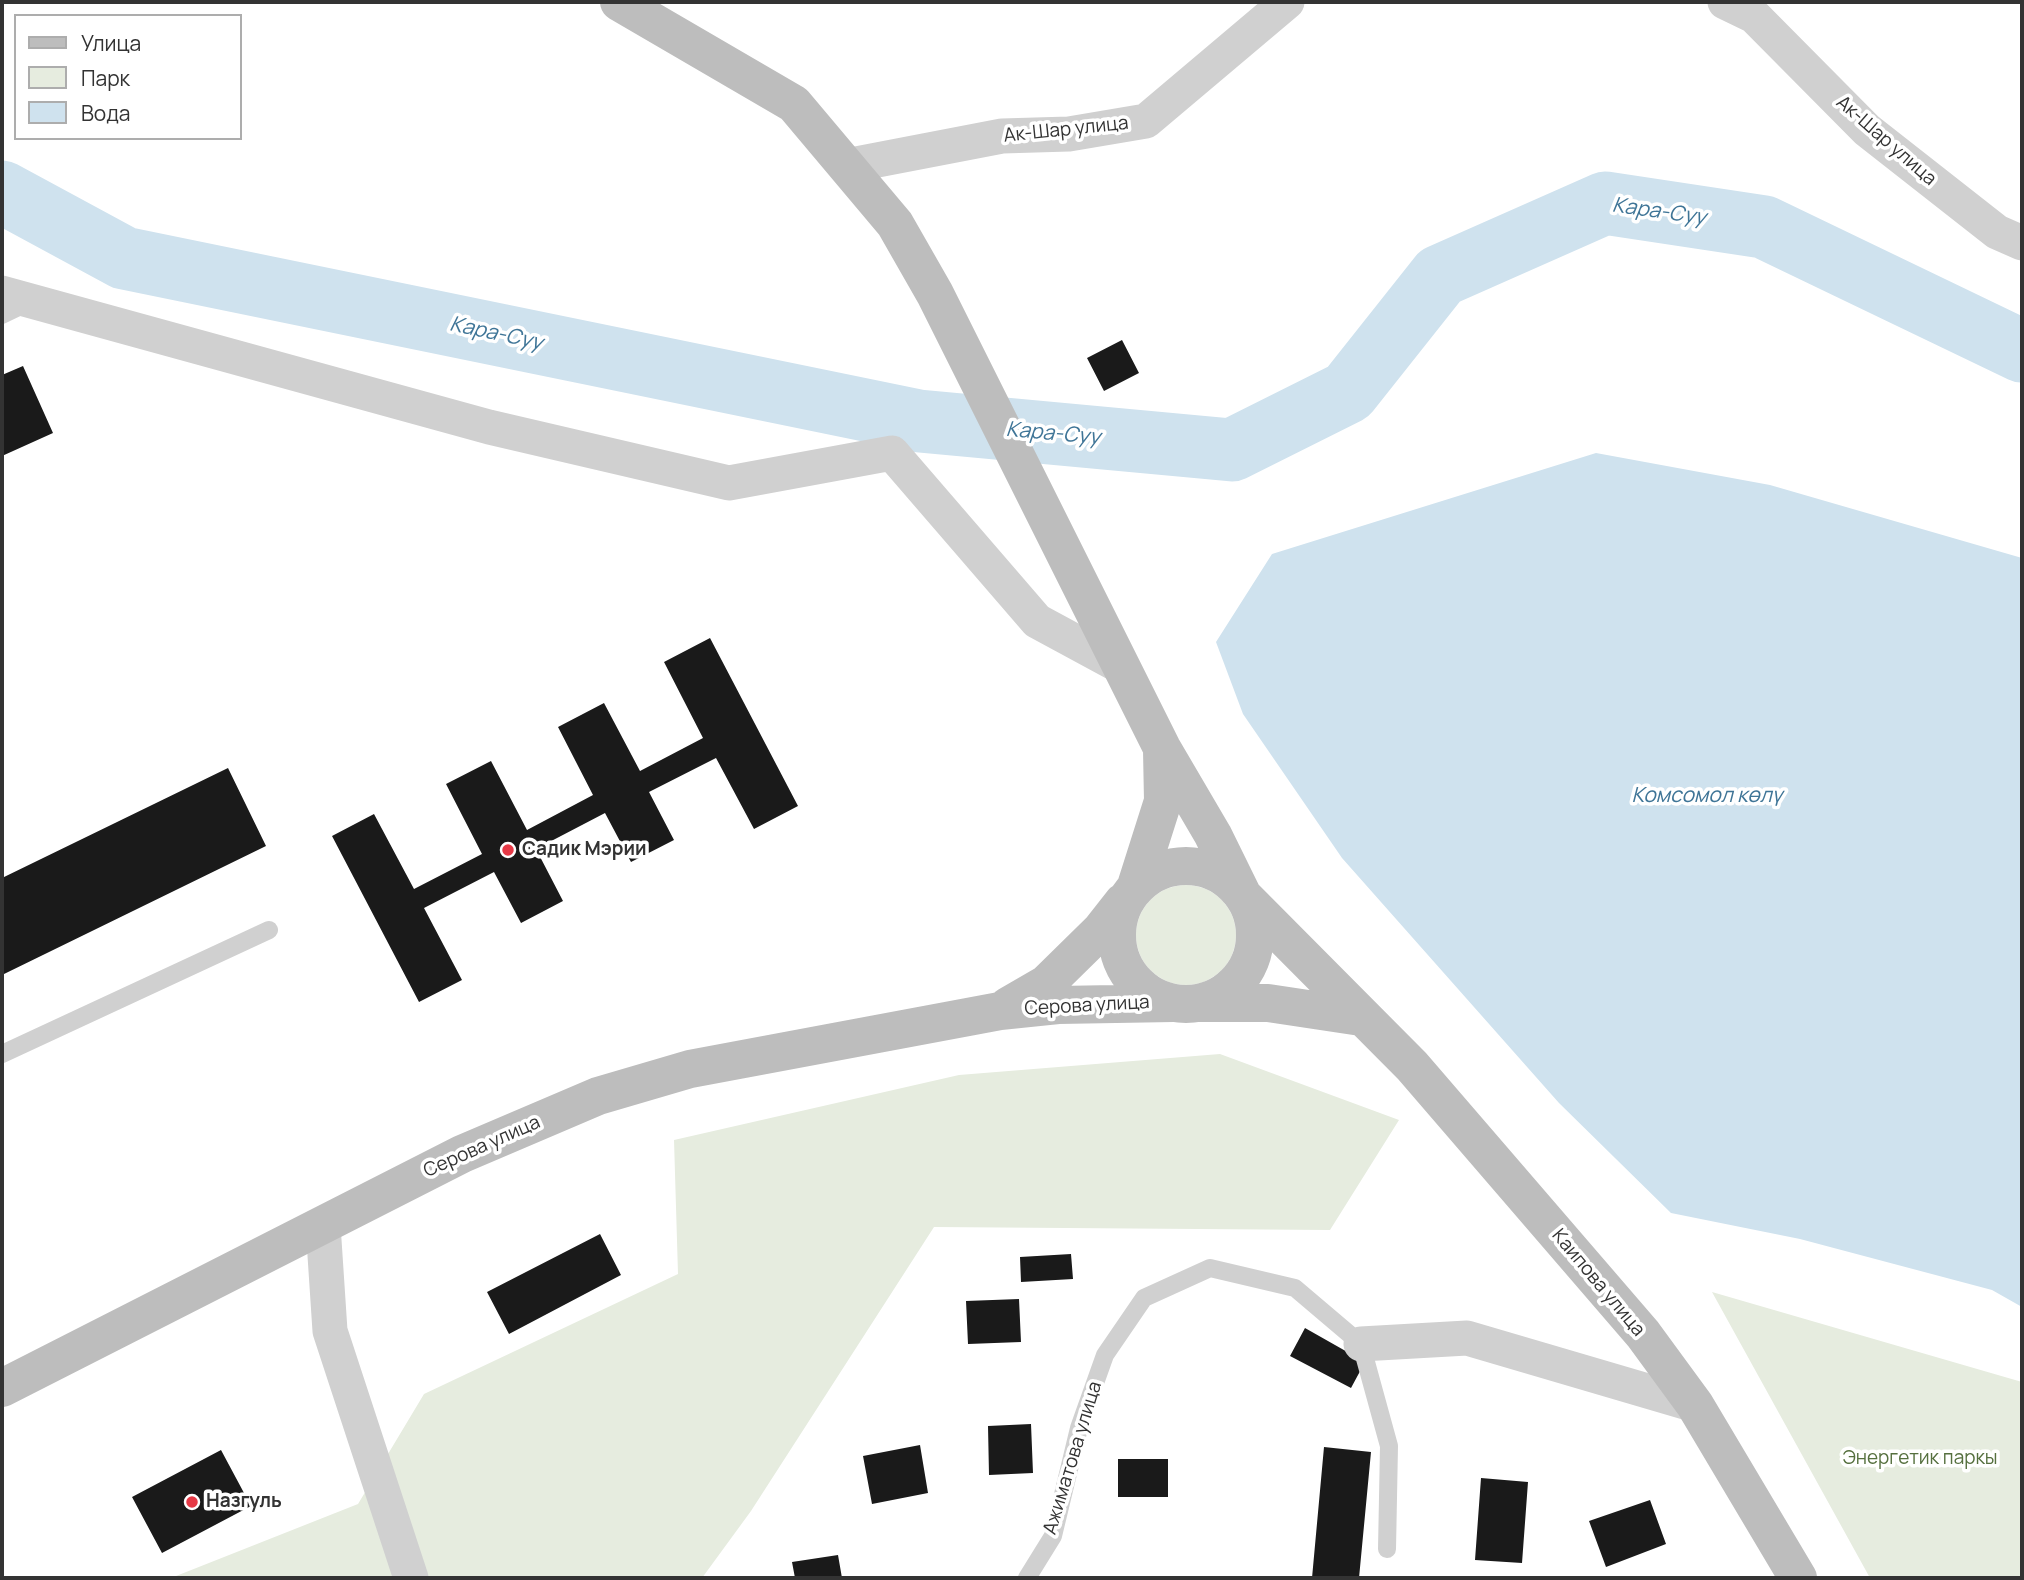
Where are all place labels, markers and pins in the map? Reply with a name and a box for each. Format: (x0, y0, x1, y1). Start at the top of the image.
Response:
place label: Садик Мэрии (522, 839, 647, 861)
marker: Садик Мэрии (500, 842, 516, 858)
place label: Назгуль (206, 1491, 282, 1513)
marker: Назгуль (184, 1494, 200, 1510)

